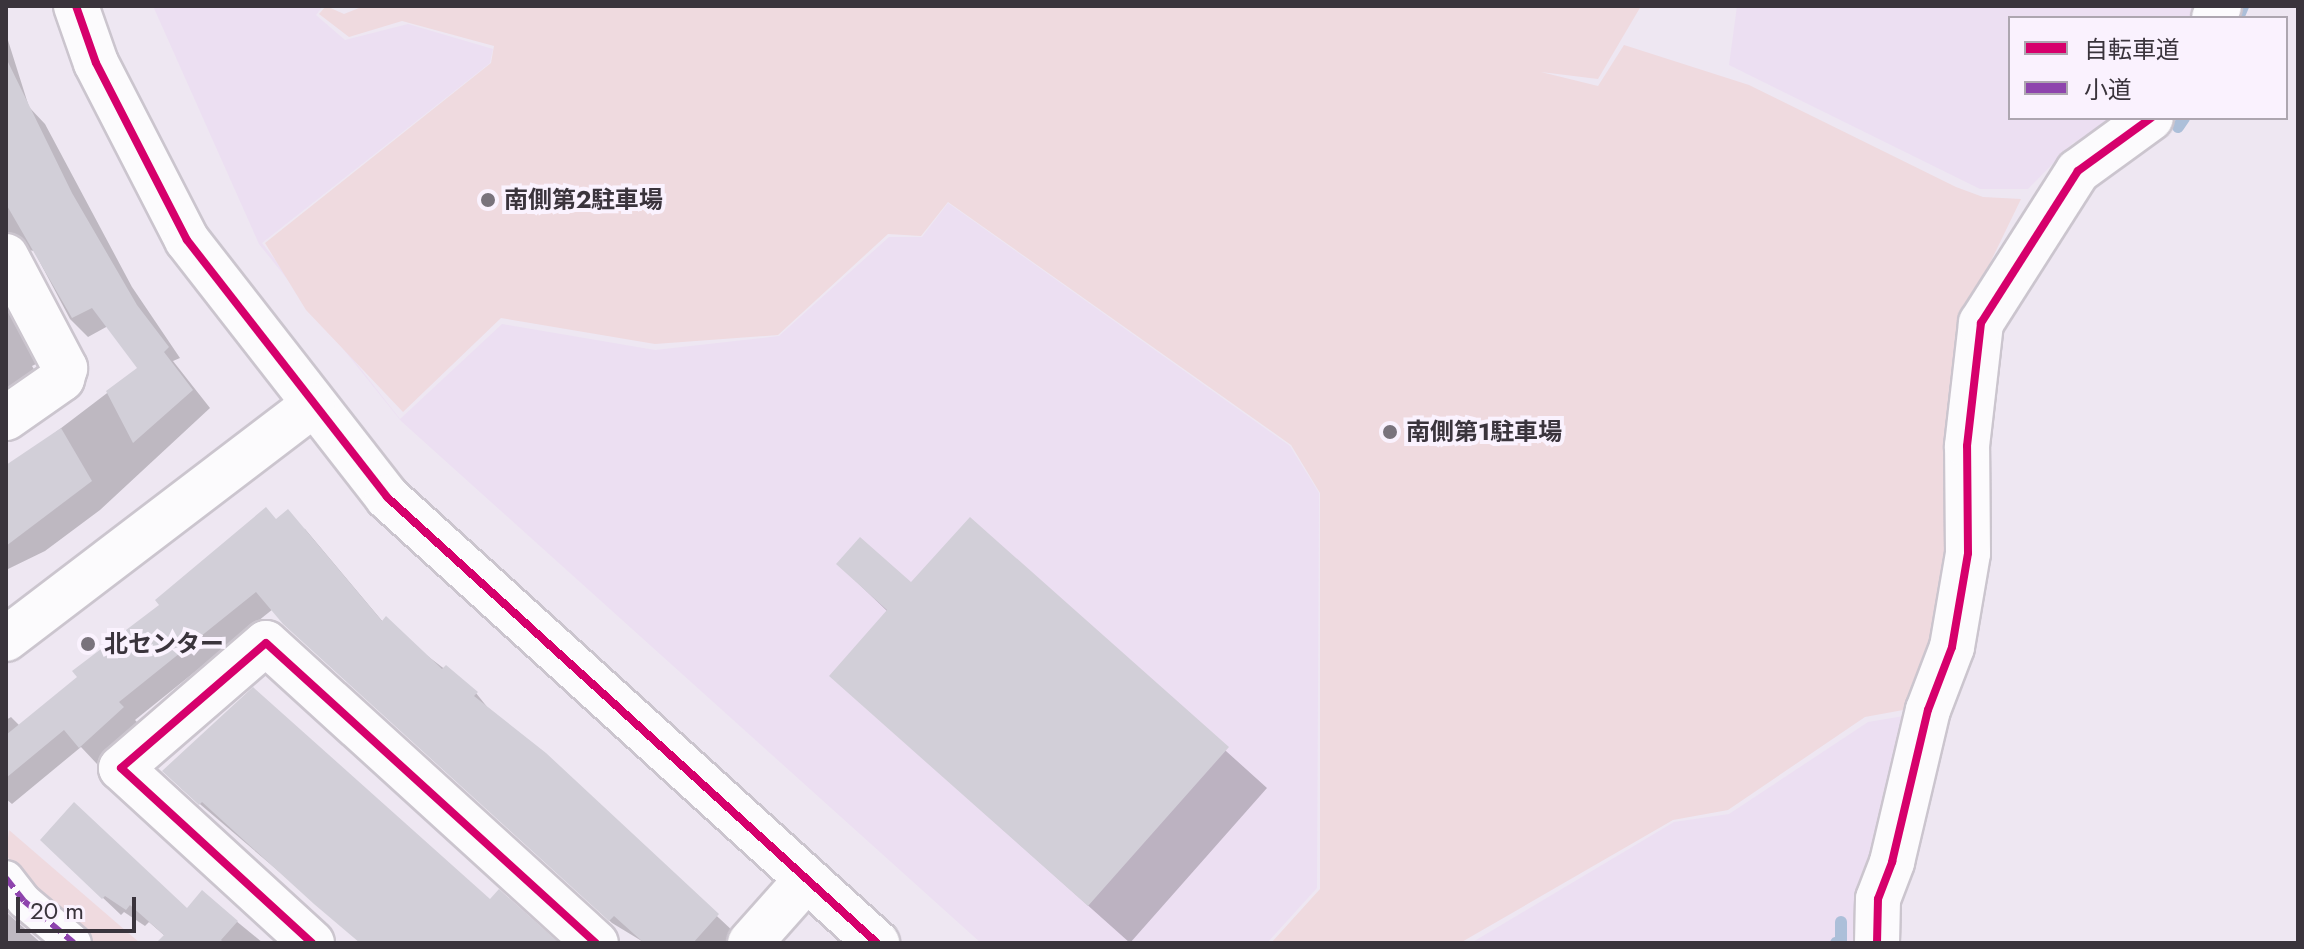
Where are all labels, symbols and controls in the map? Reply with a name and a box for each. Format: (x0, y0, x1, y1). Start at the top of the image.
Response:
legend (2008, 16, 2288, 120)
text: 自転車道 (2084, 32, 2180, 67)
text: 小道 (2084, 72, 2132, 107)
place label: 南側第２駐車場 (504, 186, 663, 214)
marker: 南側第２駐車場 (479, 191, 497, 209)
place label: 南側第1駐車場 (1406, 418, 1562, 446)
marker: 南側第1駐車場 (1381, 423, 1399, 441)
place label: 北センター (104, 630, 224, 658)
marker: 北センター (79, 635, 97, 653)
scale bar (20, 881, 140, 931)
text: 20 m (30, 893, 84, 928)

